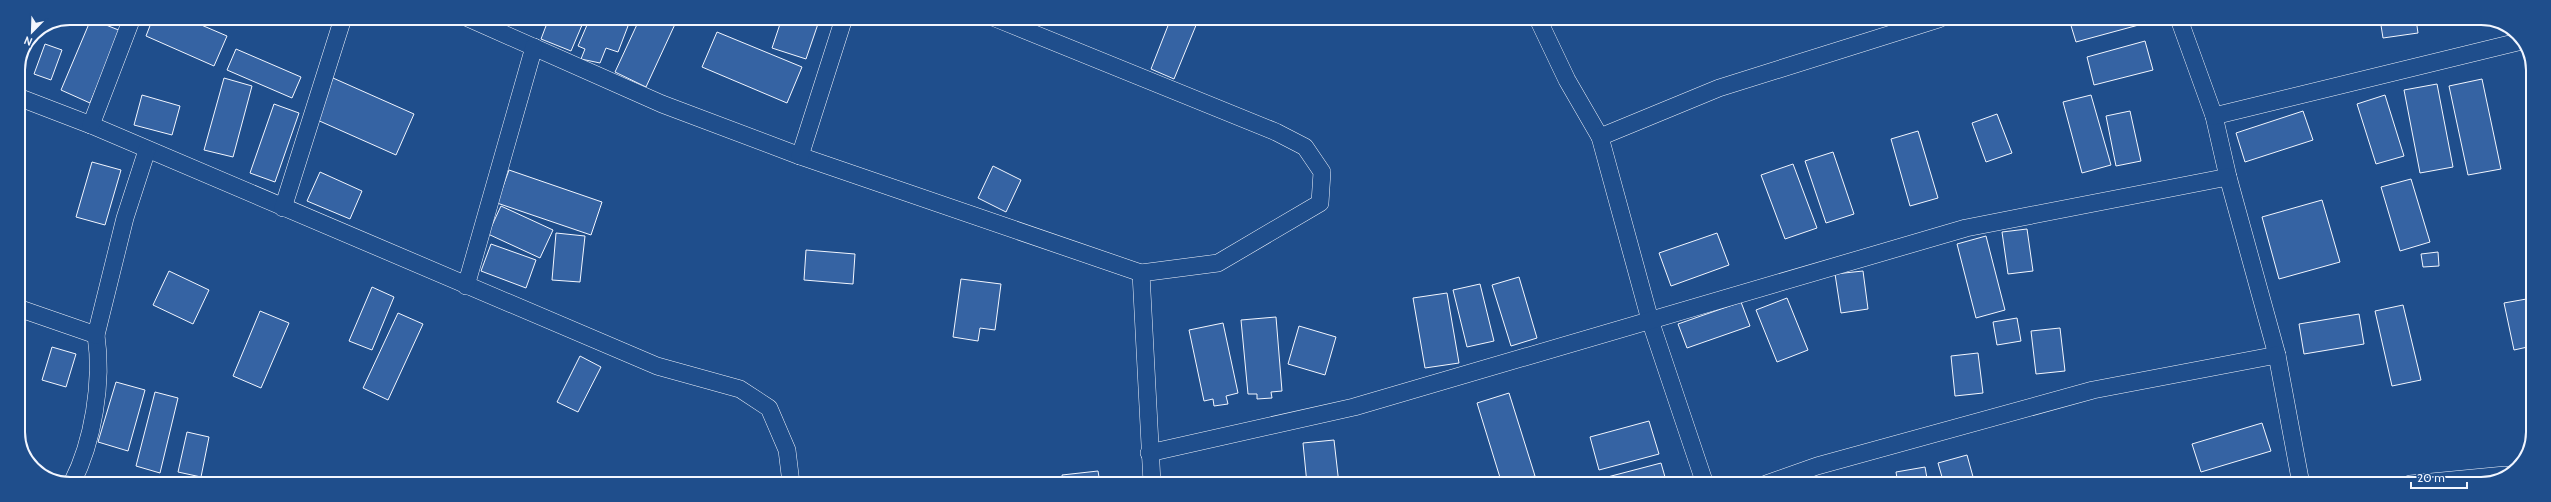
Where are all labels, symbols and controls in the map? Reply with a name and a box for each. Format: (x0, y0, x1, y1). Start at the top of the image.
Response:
north arrow (12, 12, 52, 52)
text: N (22, 33, 34, 49)
scale bar (2411, 464, 2467, 490)
text: 20 m (2417, 470, 2445, 485)

